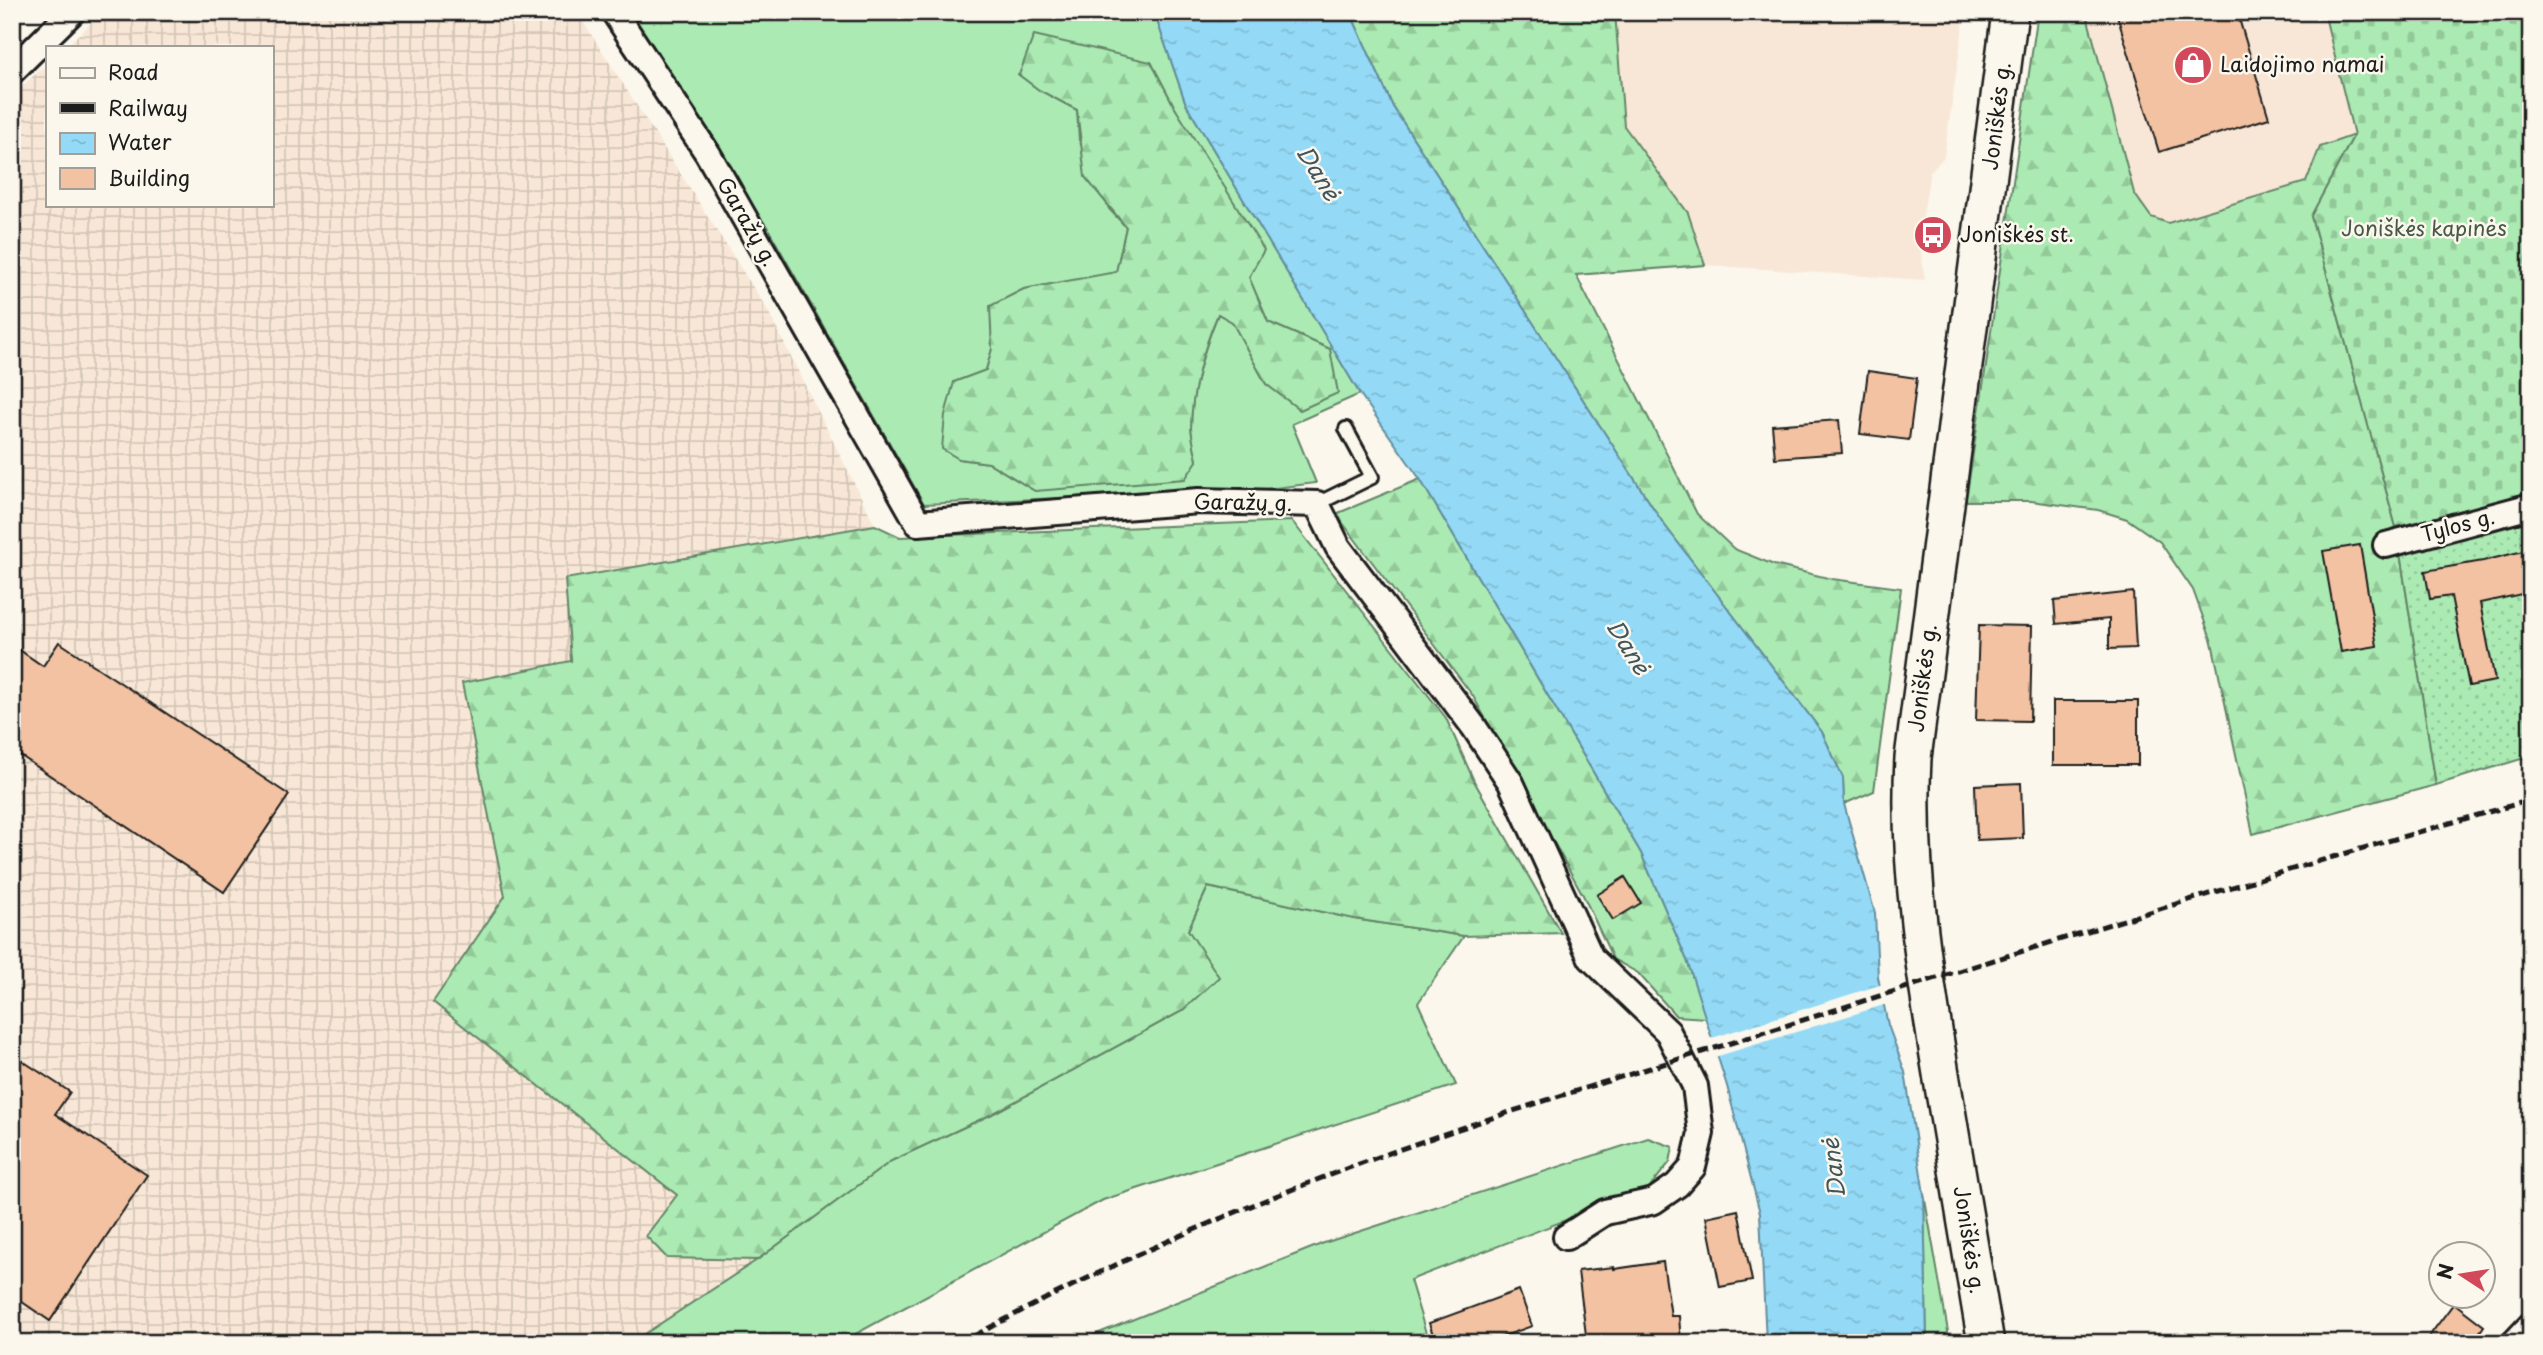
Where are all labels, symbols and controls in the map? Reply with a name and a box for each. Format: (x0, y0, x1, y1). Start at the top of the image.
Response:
shop icon: Laidojimo namai (2172, 44, 2214, 86)
legend (46, 46, 273, 206)
place label: Laidojimo namai (2220, 47, 2385, 79)
text: Road (108, 55, 159, 87)
street label: Joniškės g. (1973, 60, 2018, 172)
text: Railway (108, 91, 188, 123)
text: Water (108, 125, 172, 157)
water label: Danė (1288, 137, 1351, 208)
text: Building (108, 161, 190, 193)
street label: Garažų g. (710, 170, 787, 272)
park label: Joniškės kapinės (2341, 211, 2507, 243)
bus stop icon: Joniškės st. (1912, 214, 1954, 256)
place label: Joniškės st. (1960, 217, 2074, 249)
street label: Garažų g. (1193, 484, 1293, 518)
street label: Tylos g. (2417, 499, 2498, 549)
water label: Danė (1598, 611, 1661, 682)
street label: Joniškės g. (1899, 622, 1944, 734)
water label: Danė (1811, 1135, 1854, 1200)
street label: Joniškės g. (1947, 1184, 1995, 1296)
north arrow (2428, 1240, 2498, 1310)
text: N (2429, 1261, 2460, 1282)

